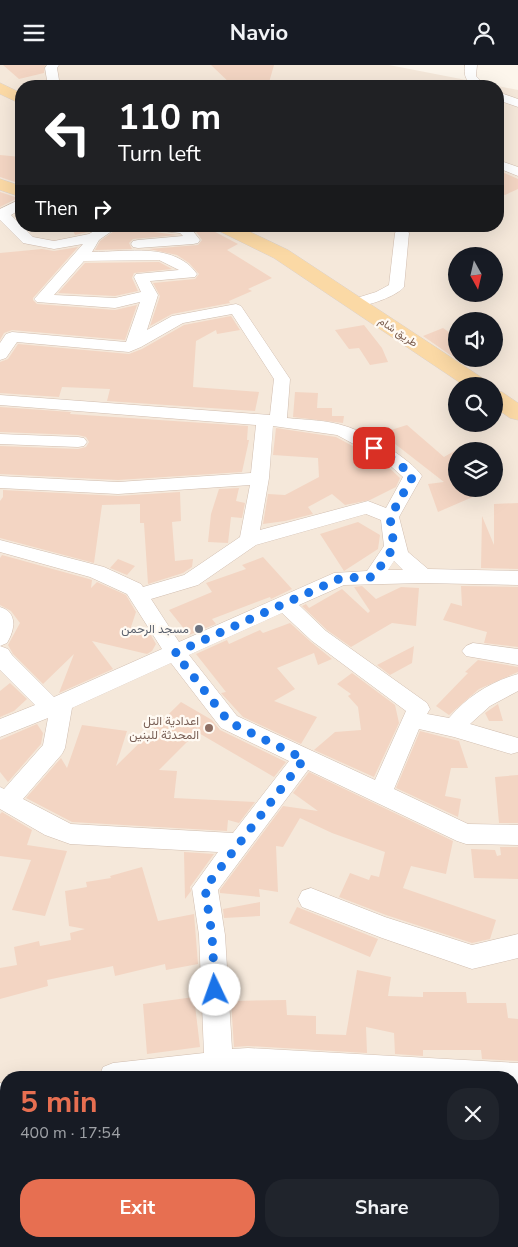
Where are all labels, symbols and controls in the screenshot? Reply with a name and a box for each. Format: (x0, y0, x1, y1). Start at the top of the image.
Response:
text: Navio (230, 18, 288, 48)
icon: menu (20, 19, 48, 47)
icon: person (470, 19, 498, 47)
text: 110 m (118, 94, 221, 141)
icon: left (35, 100, 100, 165)
text: Turn left (118, 139, 201, 169)
icon: right (88, 195, 116, 223)
text: Then (35, 196, 78, 222)
north arrow (448, 247, 502, 303)
map controls (448, 247, 503, 497)
button: sound (448, 312, 503, 367)
street label: طريق شام (375, 313, 421, 351)
button: search (448, 377, 503, 432)
pin (353, 427, 395, 469)
icon: arrive (360, 434, 388, 462)
button: layers (448, 442, 503, 497)
place label: مسجد الرحمن (121, 621, 189, 637)
marker: مسجد الرحمن (193, 623, 205, 635)
place label: اعدادية التل المحدثة للبنين (129, 713, 199, 743)
marker: اعدادية التل المحدثة للبنين (203, 722, 215, 734)
position arrow (188, 963, 240, 1015)
text: 5 min (20, 1082, 98, 1123)
button: close (447, 1088, 499, 1140)
text: 400 m · 17:54 (20, 1122, 121, 1144)
button: Exit (20, 1179, 255, 1237)
button: Share (265, 1179, 499, 1237)

